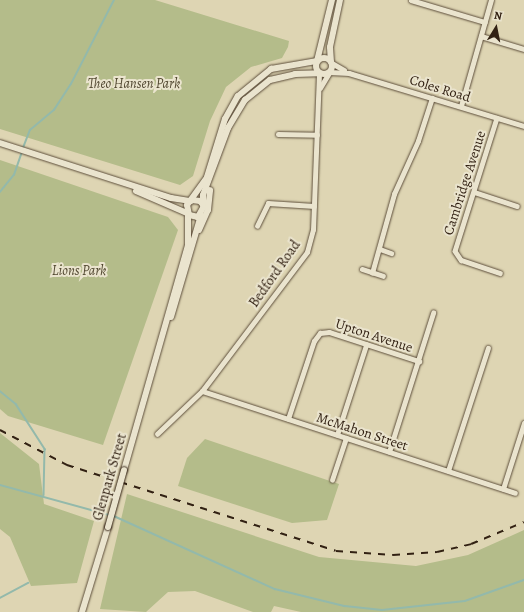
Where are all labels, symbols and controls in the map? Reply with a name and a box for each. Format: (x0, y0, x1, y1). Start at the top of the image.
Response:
north arrow (476, 8, 516, 48)
text: N (493, 8, 503, 24)
street label: Coles Road (408, 72, 472, 106)
park label: Theo Hansen Park (88, 76, 180, 92)
street label: Cambridge Avenue (440, 129, 490, 237)
street label: Bedford Road (246, 237, 304, 311)
park label: Lions Park (52, 263, 106, 279)
street label: Upton Avenue (333, 316, 415, 356)
street label: McMahon Street (314, 409, 410, 455)
street label: Glenpark Street (90, 431, 130, 523)

